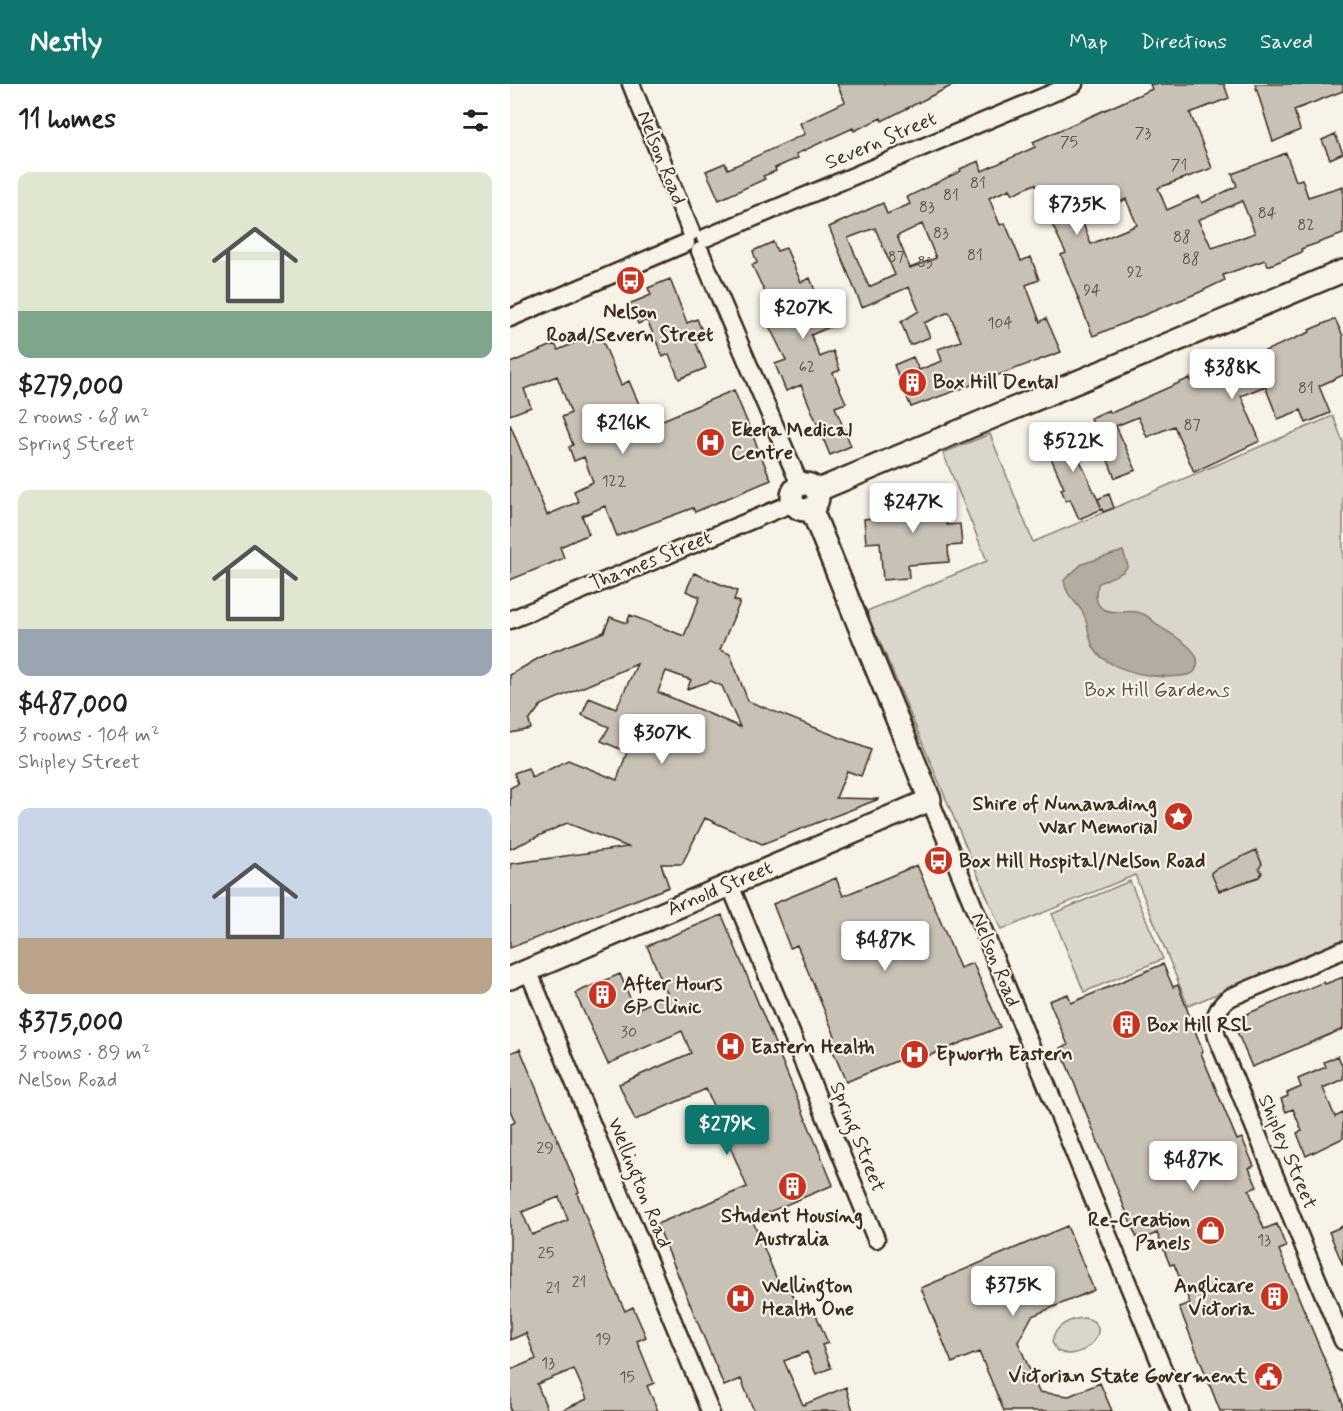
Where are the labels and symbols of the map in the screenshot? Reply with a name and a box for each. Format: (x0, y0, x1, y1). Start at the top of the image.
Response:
street label: Severn Street (821, 105, 941, 177)
street label: Nelson Road (630, 107, 692, 209)
house number: 73 (1135, 123, 1151, 144)
house number: 75 (1060, 132, 1078, 153)
house number: 71 (1171, 155, 1187, 176)
house number: 81 (970, 173, 986, 194)
house number: 81 (943, 185, 959, 206)
pin: $735K (1035, 185, 1119, 236)
house number: 83 (919, 197, 935, 218)
house number: 84 (1258, 203, 1277, 224)
house number: 82 (1297, 215, 1315, 236)
house number: 83 (933, 223, 949, 244)
house number: 88 (1173, 227, 1191, 248)
house number: 81 (967, 245, 983, 266)
house number: 87 (887, 247, 905, 268)
house number: 88 (1182, 249, 1200, 270)
house number: 83 (917, 252, 933, 273)
house number: 92 (1127, 262, 1143, 283)
bus stop icon: Nelson Road/Severn Street (614, 265, 646, 297)
house number: 94 (1083, 280, 1101, 301)
pin: $207K (761, 289, 845, 340)
place label: Nelson Road/Severn Street (547, 299, 714, 349)
house number: 104 (987, 313, 1013, 334)
pin: $388K (1190, 349, 1274, 400)
house number: 62 (799, 357, 815, 378)
building icon: Box Hill Dental (896, 366, 928, 398)
place label: Box Hill Dental (933, 369, 1058, 396)
house number: 81 (1298, 378, 1314, 399)
pin: $216K (581, 404, 665, 455)
house number: 87 (1183, 415, 1201, 436)
place label: Ekera Medical Centre (731, 417, 852, 467)
pin: $522K (1031, 422, 1115, 473)
hospital icon: Ekera Medical Centre (694, 426, 726, 458)
house number: 122 (601, 471, 627, 492)
pin: $247K (871, 483, 955, 534)
street label: Thames Street (586, 524, 716, 598)
park label: Box Hill Gardens (1084, 677, 1230, 704)
pin: $307K (620, 714, 704, 765)
place label: Shire of Nunawading War Memorial (973, 791, 1157, 841)
place icon: Shire of Nunawading War Memorial (1162, 800, 1194, 832)
bus stop icon: Box Hill Hospital/Nelson Road (922, 845, 954, 877)
place label: Box Hill Hospital/Nelson Road (959, 848, 1206, 875)
street label: Arnold Street (663, 855, 777, 923)
street label: Nelson Road (964, 909, 1026, 1011)
pin: $487K (843, 921, 927, 972)
place label: After Hours GP Clinic (623, 971, 723, 1021)
building icon: After Hours GP Clinic (586, 979, 618, 1011)
building icon: Box Hill RSL (1110, 1009, 1142, 1041)
place label: Box Hill RSL (1147, 1012, 1252, 1039)
house number: 30 (621, 1022, 637, 1043)
hospital icon: Eastern Health (714, 1031, 746, 1063)
place label: Eastern Health (751, 1034, 875, 1061)
hospital icon: Epworth Eastern (899, 1038, 931, 1070)
place label: Epworth Eastern (936, 1041, 1073, 1068)
street label: Spring Street (821, 1078, 891, 1197)
street label: Shipley Street (1251, 1091, 1323, 1213)
pin: $279K (685, 1105, 769, 1156)
street label: Wellington Road (599, 1114, 677, 1253)
house number: 29 (536, 1138, 554, 1159)
pin: $487K (1151, 1141, 1235, 1192)
building icon: Student Housing Australia (776, 1170, 808, 1202)
place label: Student Housing Australia (721, 1203, 863, 1253)
place label: Re-Creation Panels (1088, 1207, 1190, 1257)
shop icon: Re-Creation Panels (1195, 1215, 1227, 1247)
house number: 13 (1257, 1230, 1271, 1251)
house number: 25 (538, 1243, 554, 1264)
pin: $375K (971, 1266, 1055, 1317)
house number: 21 (572, 1272, 586, 1293)
place label: Wellington Health One (761, 1273, 854, 1323)
place label: Anglicare Victoria (1174, 1273, 1255, 1323)
house number: 21 (546, 1278, 560, 1299)
building icon: Anglicare Victoria (1259, 1281, 1291, 1313)
hospital icon: Wellington Health One (725, 1282, 757, 1314)
house number: 19 (595, 1329, 611, 1350)
house number: 13 (541, 1353, 555, 1374)
public building icon: Victorian State Goverment (1252, 1360, 1284, 1392)
place label: Victorian State Goverment (1009, 1363, 1248, 1390)
house number: 15 (619, 1367, 635, 1388)

